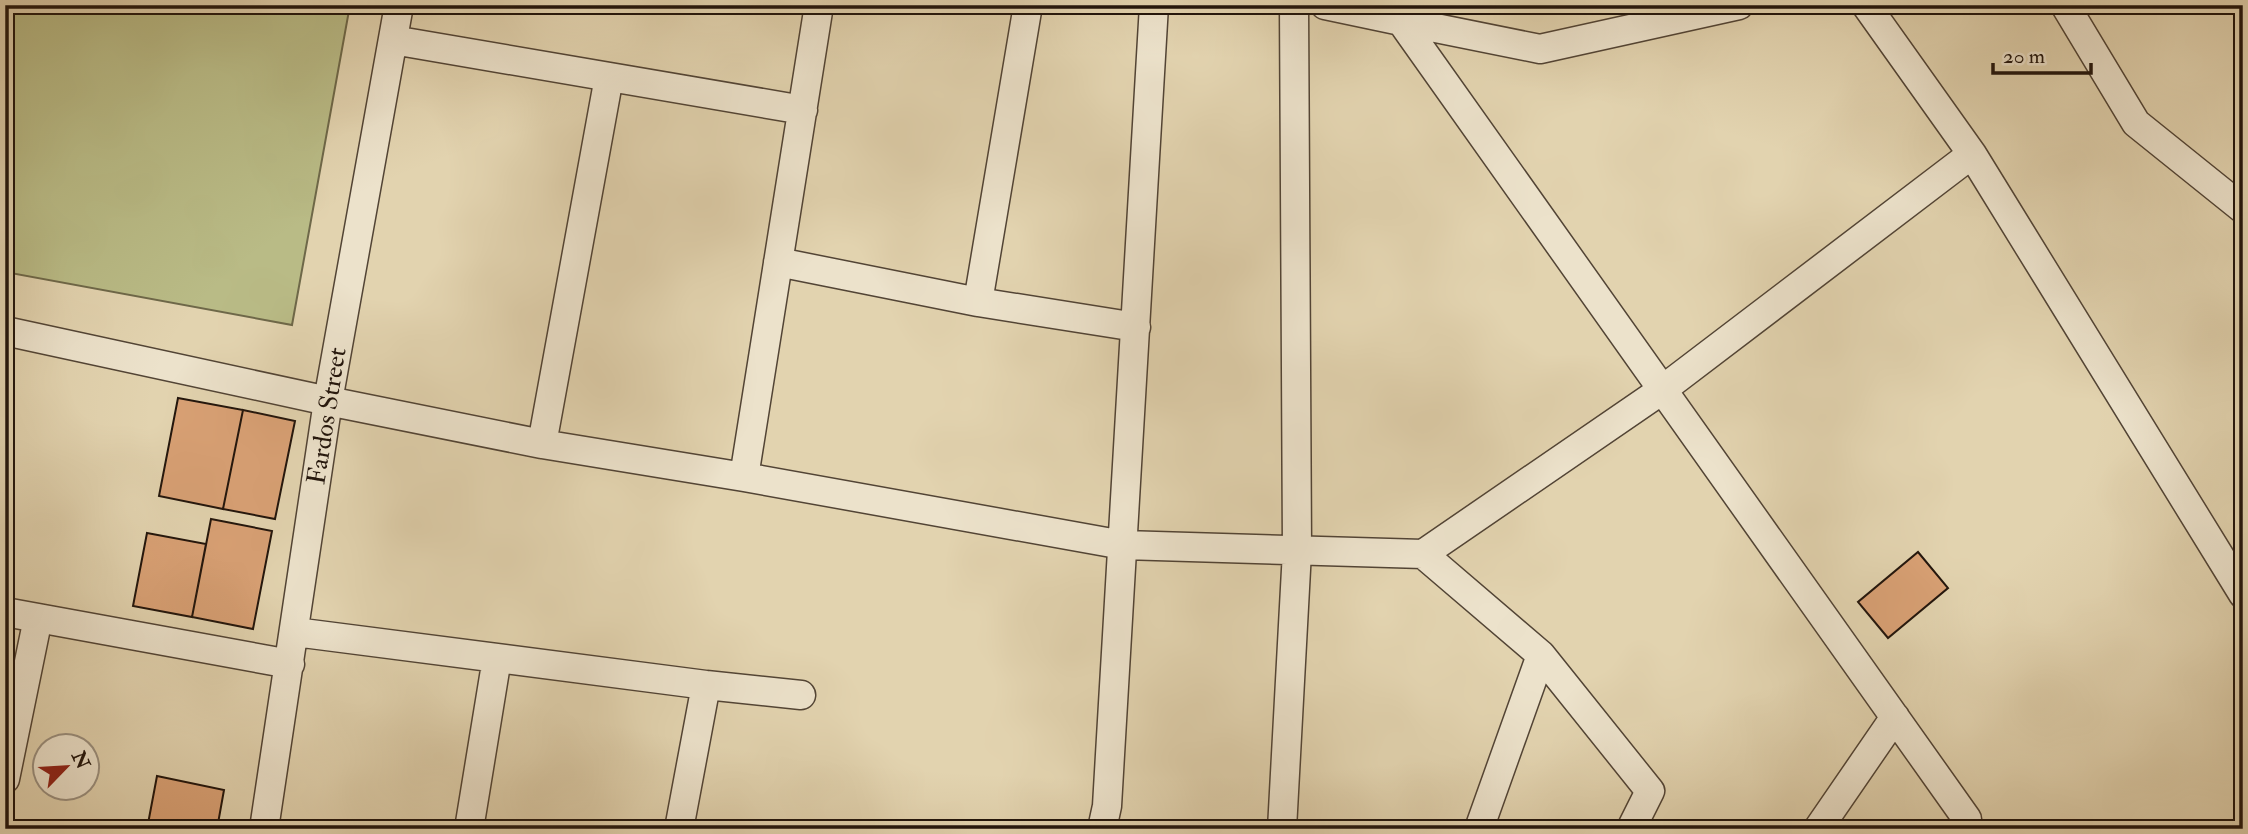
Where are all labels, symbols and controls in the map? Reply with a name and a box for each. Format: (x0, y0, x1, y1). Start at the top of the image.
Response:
scale bar (1993, 32, 2090, 76)
text: 20 m (2003, 43, 2045, 70)
street label: Fardos Street (300, 345, 354, 487)
north arrow (32, 732, 102, 802)
text: N (66, 747, 95, 774)

